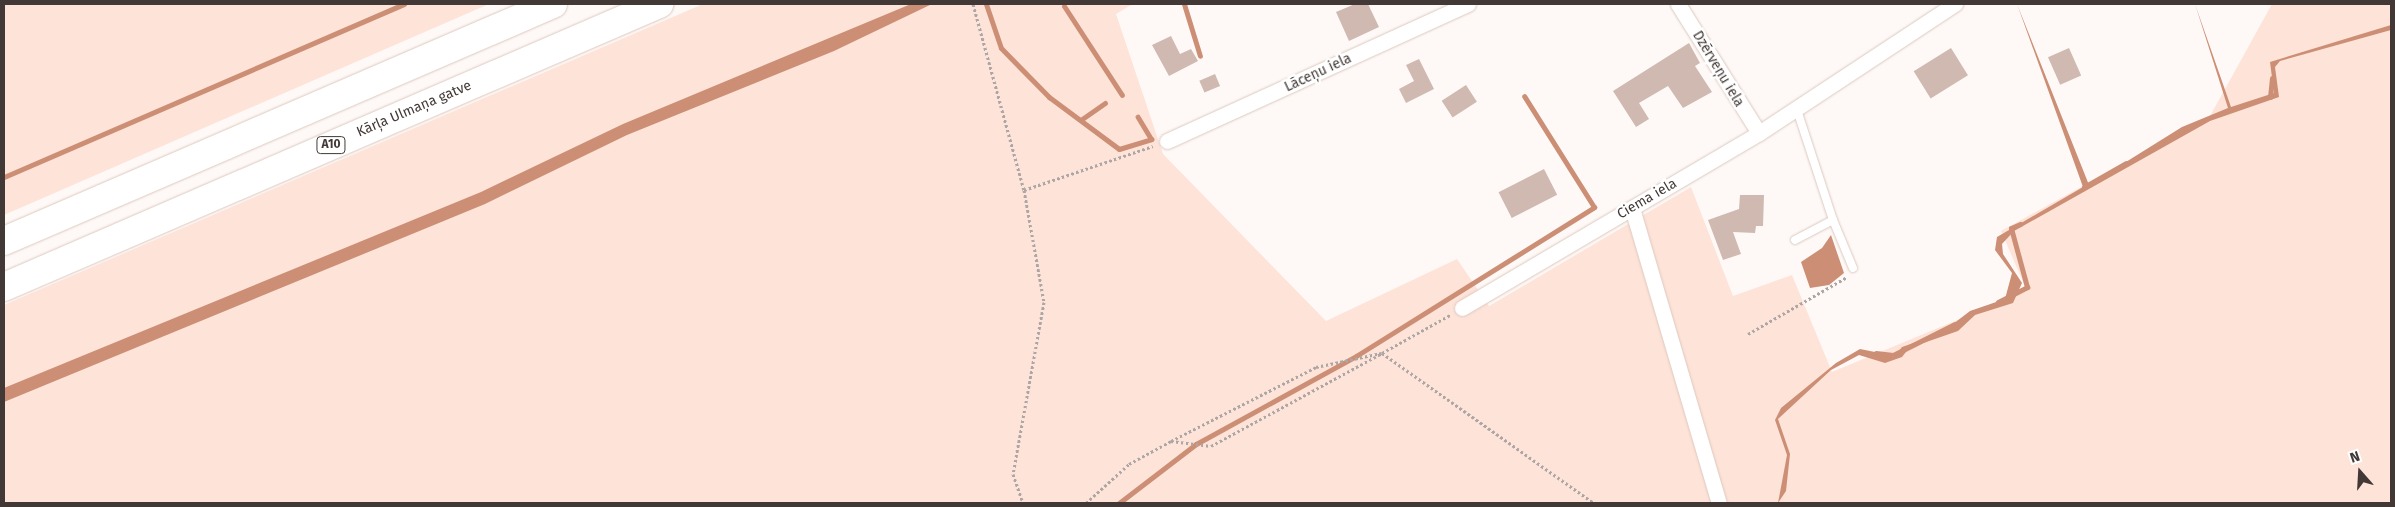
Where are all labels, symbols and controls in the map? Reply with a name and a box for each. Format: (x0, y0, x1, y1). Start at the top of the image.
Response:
street label: Dzērveņu iela (1689, 28, 1747, 110)
street label: Lāceņu iela (1282, 50, 1354, 96)
street label: Kārļa Ulmaņa gatve (354, 77, 474, 141)
road number: A10 (316, 136, 346, 154)
street label: Ciema iela (1614, 175, 1680, 223)
north arrow (2335, 447, 2385, 497)
text: N (2348, 448, 2362, 467)

